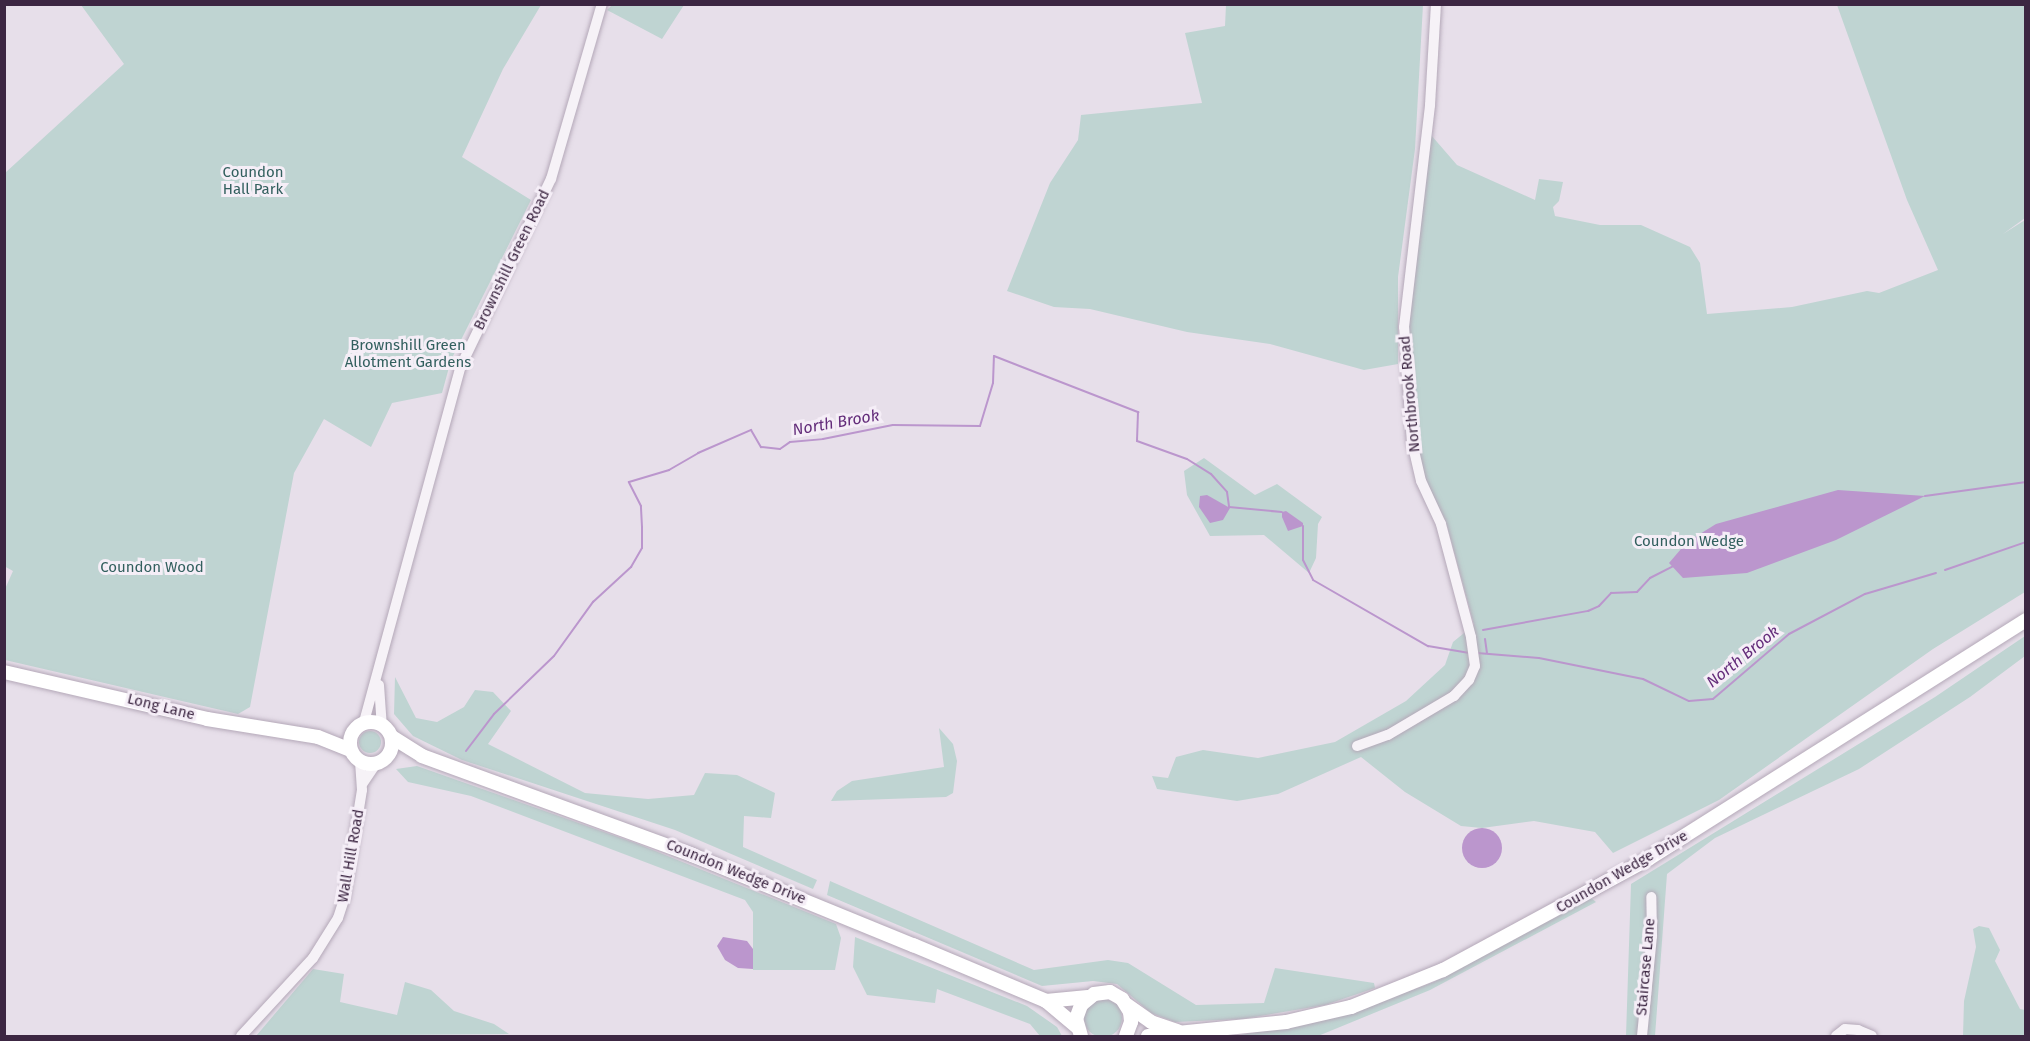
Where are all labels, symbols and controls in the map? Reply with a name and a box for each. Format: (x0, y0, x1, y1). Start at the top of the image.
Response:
park label: Coundon Hall Park (223, 163, 283, 198)
street label: Brownshill Green Road (470, 187, 554, 333)
street label: Northbrook Road (1396, 335, 1424, 453)
park label: Brownshill Green Allotment Gardens (345, 336, 471, 371)
water label: North Brook (791, 406, 881, 440)
park label: Coundon Wedge (1634, 533, 1744, 551)
park label: Coundon Wood (100, 559, 204, 577)
water label: North Brook (1703, 622, 1783, 692)
street label: Long Lane (125, 690, 197, 724)
street label: Wall Hill Road (334, 808, 368, 904)
street label: Coundon Wedge Drive (1553, 827, 1691, 917)
street label: Coundon Wedge Drive (663, 836, 809, 908)
street label: Staircase Lane (1633, 917, 1659, 1017)

